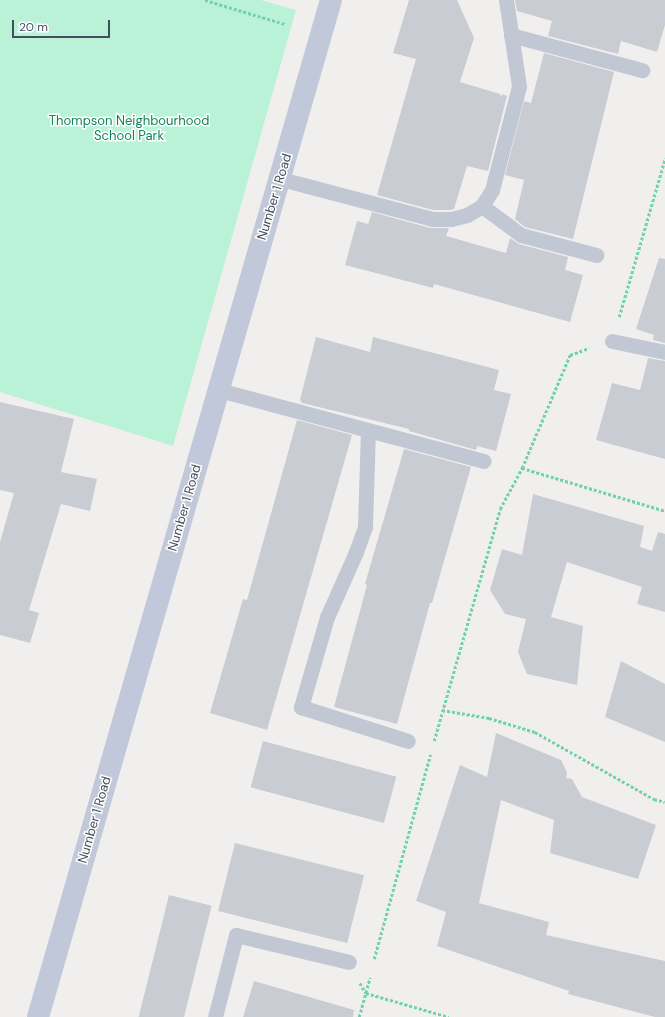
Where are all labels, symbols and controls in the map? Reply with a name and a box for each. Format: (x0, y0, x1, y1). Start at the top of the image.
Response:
scale bar (14, 12, 112, 38)
text: 20 m (19, 19, 48, 35)
park label: Thompson Neighbourhood School Park (49, 114, 209, 145)
street label: Number 1 Road (254, 152, 296, 242)
street label: Number 1 Road (165, 463, 205, 553)
street label: Number 1 Road (75, 775, 115, 865)

